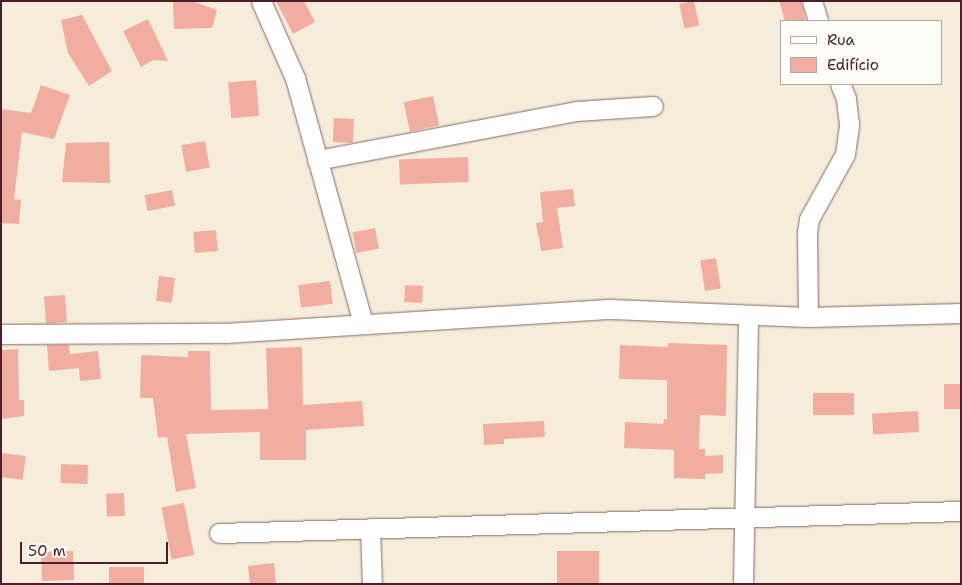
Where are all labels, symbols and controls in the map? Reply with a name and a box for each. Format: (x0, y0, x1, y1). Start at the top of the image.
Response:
legend (780, 20, 942, 85)
text: Rua (827, 30, 855, 50)
text: Edifício (827, 55, 879, 75)
scale bar (22, 532, 170, 564)
text: 50 m (28, 541, 66, 561)

